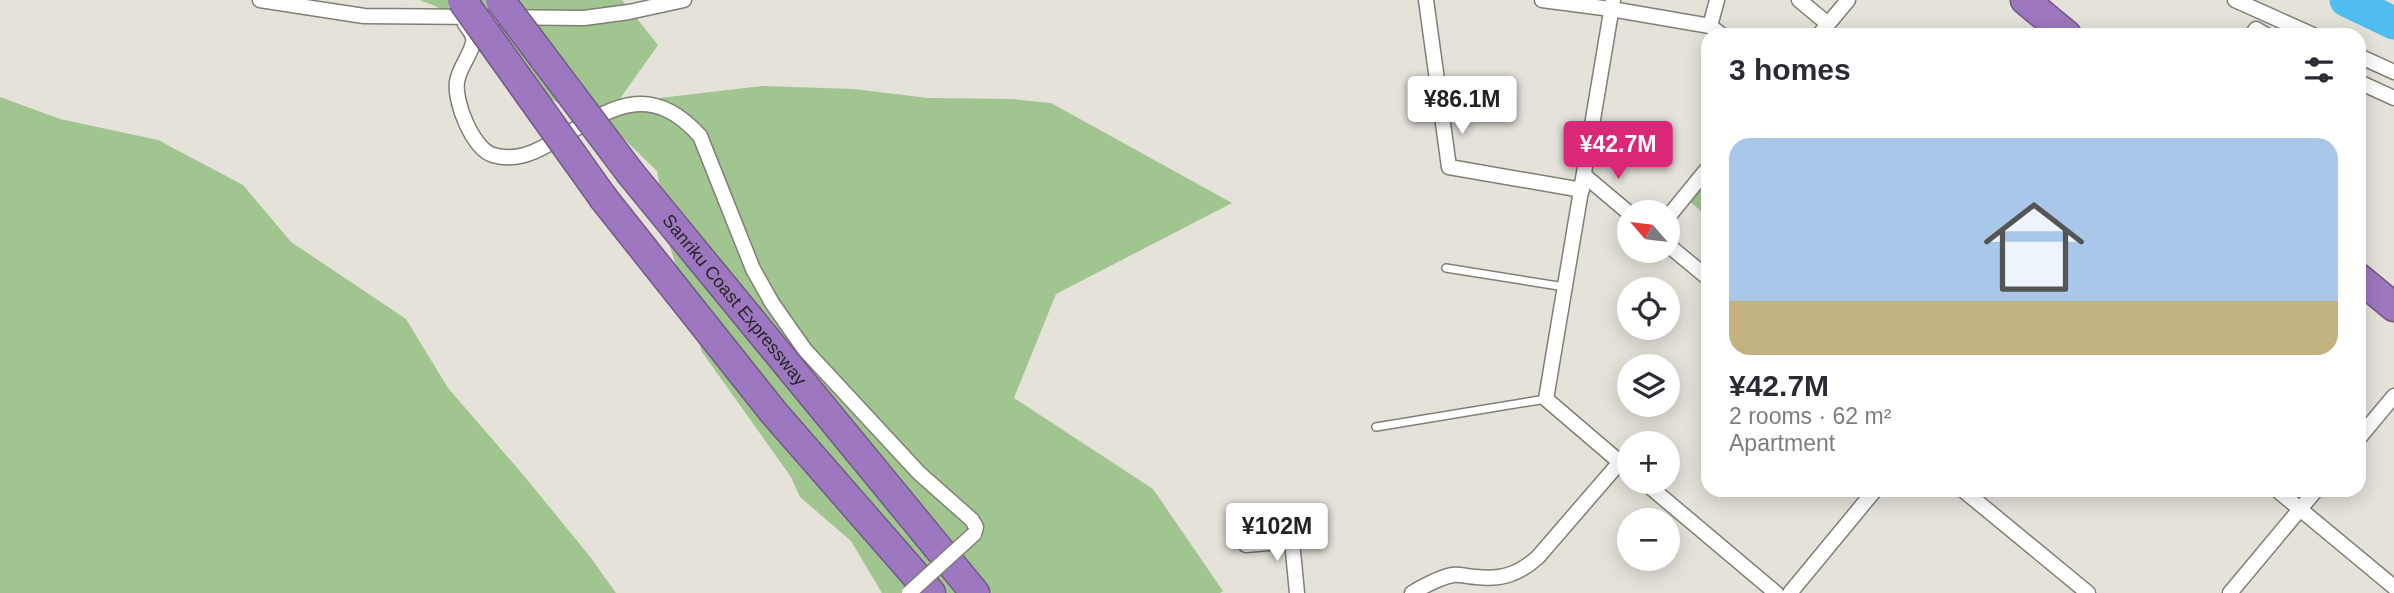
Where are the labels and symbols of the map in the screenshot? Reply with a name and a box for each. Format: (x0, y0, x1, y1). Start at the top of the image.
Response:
pin: ¥86.1M (1405, 76, 1519, 136)
pin: ¥42.7M (1561, 122, 1675, 181)
north arrow (1617, 200, 1680, 262)
street label: Sanriku Coast Expressway (658, 210, 810, 389)
pin: ¥102M (1228, 504, 1326, 563)

